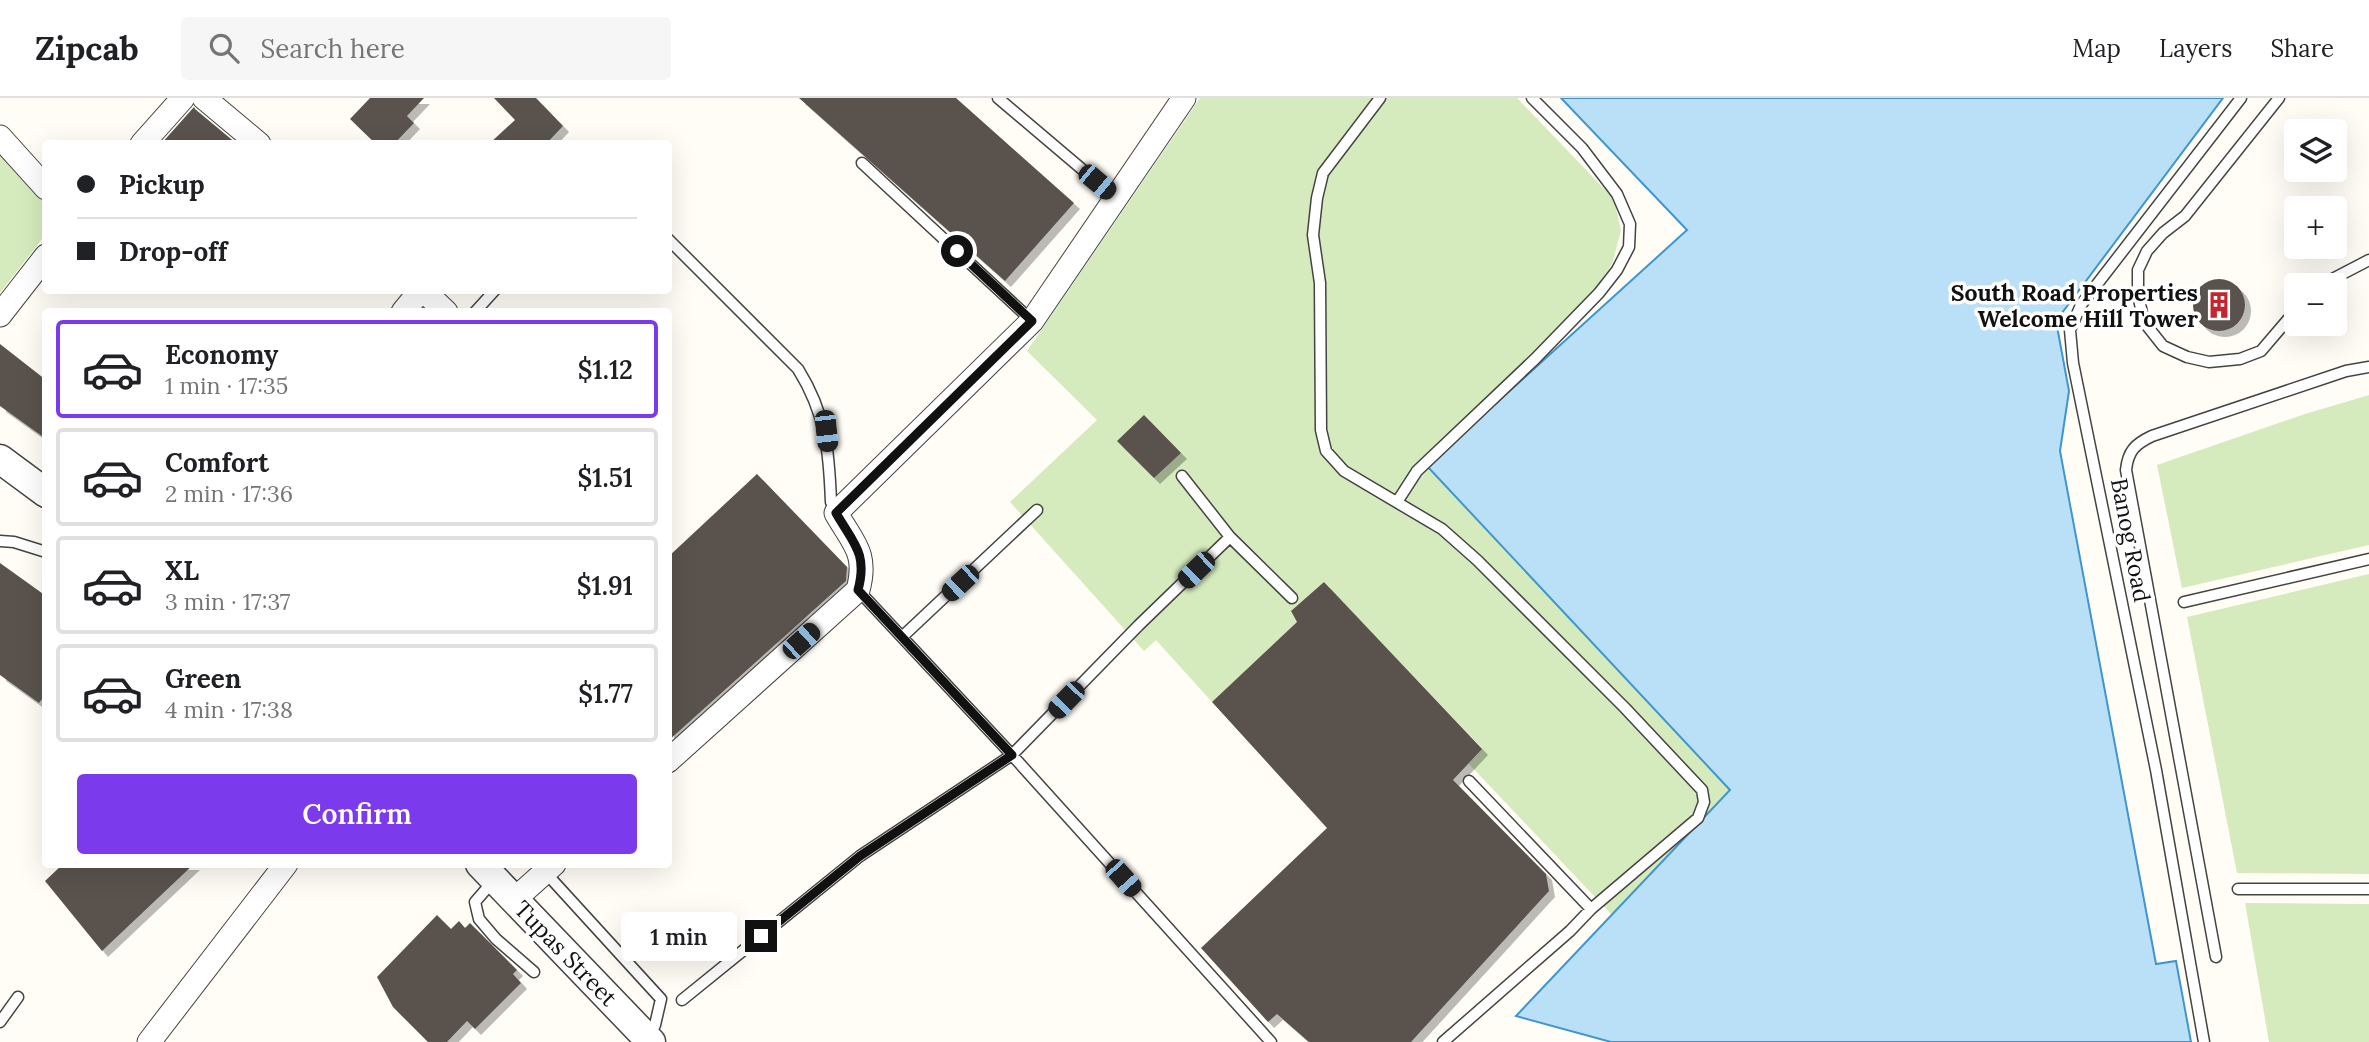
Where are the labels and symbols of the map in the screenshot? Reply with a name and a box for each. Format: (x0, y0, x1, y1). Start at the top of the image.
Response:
car (1075, 160, 1120, 204)
route start (941, 235, 973, 267)
place label: South Road Properties Welcome Hill Tower (1951, 278, 2198, 333)
building icon: South Road Properties Welcome Hill Tower (2204, 290, 2234, 320)
car (814, 409, 839, 453)
street label: Banog Road (2105, 476, 2157, 605)
car (1174, 548, 1219, 592)
car (938, 561, 983, 605)
car (779, 619, 824, 663)
car (1044, 678, 1089, 722)
car (1102, 855, 1145, 901)
street label: Tupas Street (508, 894, 624, 1012)
callout: 1 min (621, 912, 736, 960)
route end (745, 920, 777, 952)

